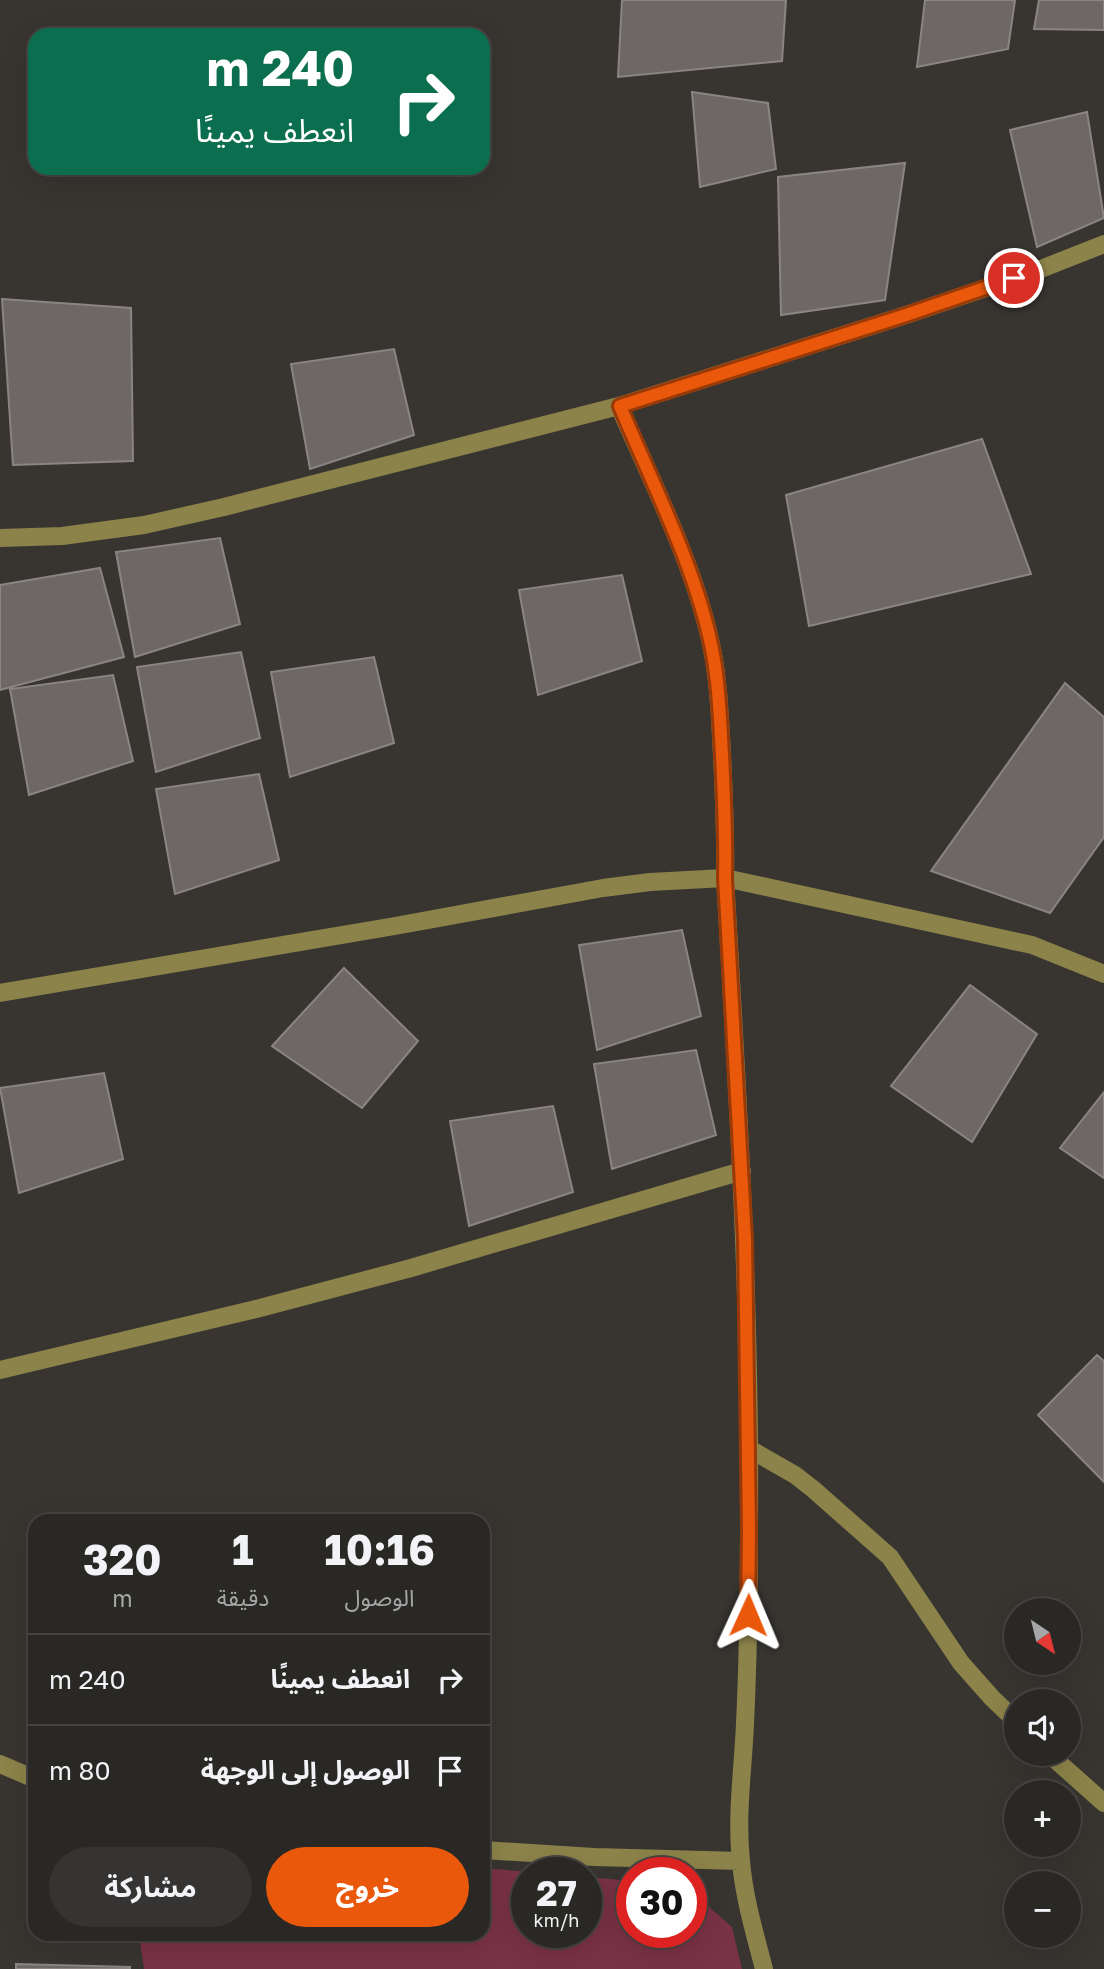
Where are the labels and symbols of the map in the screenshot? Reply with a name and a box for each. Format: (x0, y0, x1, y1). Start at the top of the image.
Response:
pin (984, 248, 1044, 308)
position arrow (711, 1578, 785, 1652)
north arrow (1004, 1598, 1082, 1675)
speed limit sign: 30 (616, 1857, 707, 1948)

